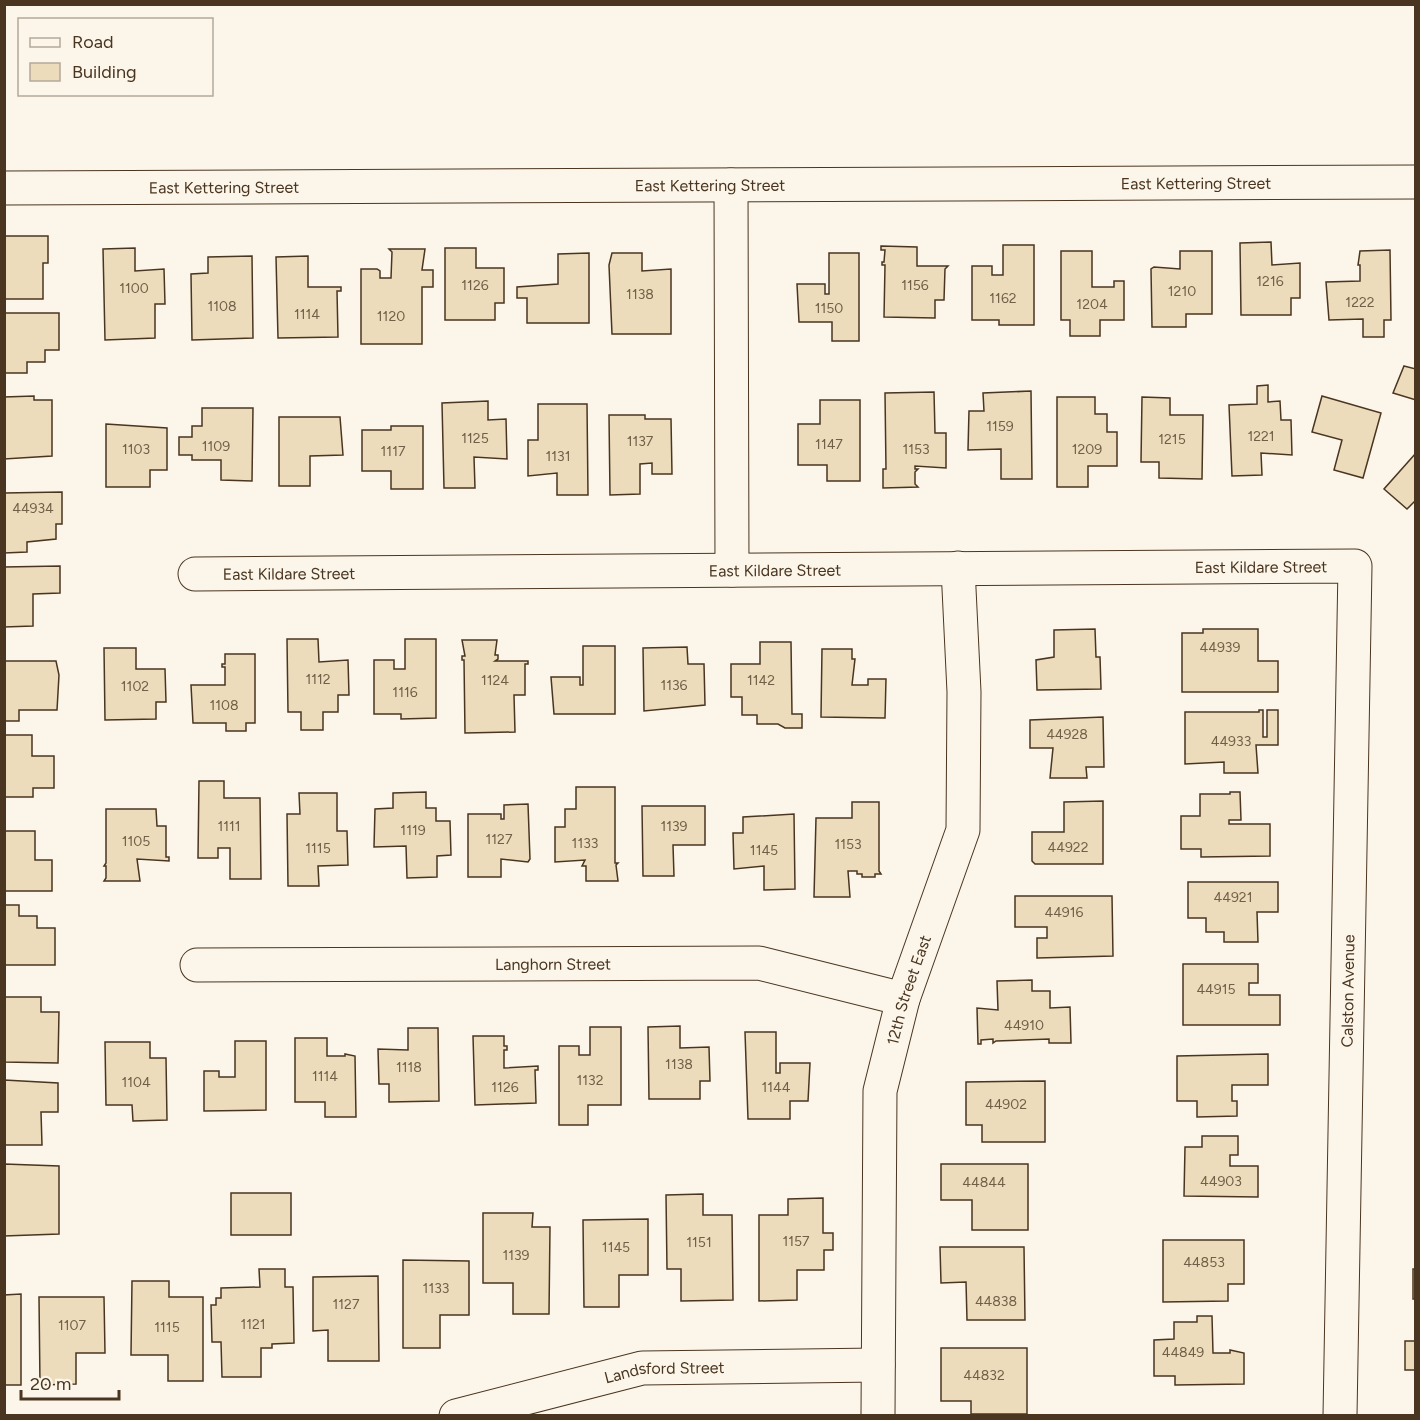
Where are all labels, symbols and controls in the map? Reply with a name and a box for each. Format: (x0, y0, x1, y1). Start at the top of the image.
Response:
legend (18, 18, 213, 96)
text: Road (72, 31, 113, 53)
text: Building (72, 61, 137, 83)
street label: East Kettering Street (1121, 173, 1271, 193)
street label: East Kettering Street (635, 175, 785, 195)
street label: East Kettering Street (149, 177, 299, 197)
house number: 1216 (1256, 273, 1284, 290)
house number: 1126 (461, 277, 489, 294)
house number: 1156 (901, 277, 929, 294)
house number: 1100 (119, 280, 149, 297)
house number: 1210 (1168, 283, 1196, 300)
house number: 1138 (626, 286, 654, 303)
house number: 1162 (989, 290, 1017, 307)
house number: 1222 (1345, 294, 1375, 311)
house number: 1204 (1076, 296, 1108, 313)
house number: 1108 (207, 298, 237, 315)
house number: 1150 (815, 300, 843, 317)
house number: 1114 (294, 306, 320, 323)
house number: 1120 (377, 308, 405, 325)
house number: 1159 (986, 418, 1014, 435)
house number: 1221 (1247, 428, 1275, 445)
house number: 1125 (461, 430, 489, 447)
house number: 1215 (1158, 431, 1186, 448)
house number: 1137 (627, 433, 654, 450)
house number: 1147 (815, 436, 843, 453)
house number: 1109 (202, 438, 230, 455)
house number: 1103 (122, 441, 150, 458)
house number: 1153 (902, 441, 930, 458)
house number: 1209 (1072, 441, 1102, 458)
house number: 1117 (381, 443, 406, 460)
house number: 1131 (546, 448, 570, 465)
house number: 44934 (12, 500, 54, 517)
street label: East Kildare Street (1195, 557, 1327, 577)
street label: East Kildare Street (709, 560, 841, 580)
street label: East Kildare Street (223, 563, 355, 583)
house number: 44939 (1200, 639, 1240, 656)
house number: 1112 (305, 671, 331, 688)
house number: 1124 (481, 672, 509, 689)
house number: 1142 (747, 672, 775, 689)
house number: 1136 (660, 677, 688, 694)
house number: 1102 (121, 678, 149, 695)
house number: 1116 (392, 684, 418, 701)
house number: 1108 (209, 697, 239, 714)
house number: 44928 (1046, 726, 1088, 743)
house number: 44933 (1211, 733, 1251, 750)
house number: 1111 (217, 818, 241, 835)
house number: 1139 (660, 818, 688, 835)
house number: 1119 (400, 822, 426, 839)
house number: 1127 (486, 831, 513, 848)
house number: 1105 (122, 833, 150, 850)
house number: 1133 (572, 835, 598, 852)
house number: 1153 (834, 836, 862, 853)
house number: 44922 (1048, 839, 1088, 856)
house number: 1115 (305, 840, 331, 857)
house number: 1145 (750, 842, 778, 859)
house number: 44921 (1214, 889, 1252, 906)
house number: 44916 (1044, 904, 1084, 921)
street label: 12th Street East (882, 932, 935, 1047)
street label: Calston Avenue (1338, 934, 1358, 1048)
street label: Langhorn Street (495, 954, 611, 973)
house number: 44915 (1196, 981, 1236, 998)
house number: 44910 (1004, 1017, 1044, 1034)
house number: 1138 (665, 1056, 693, 1073)
house number: 1118 (396, 1059, 422, 1076)
house number: 1114 (312, 1068, 338, 1085)
house number: 1132 (576, 1072, 604, 1089)
house number: 1104 (121, 1074, 151, 1091)
house number: 1126 (491, 1079, 519, 1096)
house number: 1144 (762, 1079, 791, 1096)
house number: 44902 (985, 1096, 1027, 1113)
house number: 44903 (1200, 1173, 1242, 1190)
house number: 44844 (962, 1174, 1006, 1191)
house number: 1157 (782, 1233, 810, 1250)
house number: 1151 (686, 1234, 712, 1251)
house number: 1145 (602, 1239, 630, 1256)
house number: 1139 (502, 1247, 530, 1264)
house number: 44853 (1183, 1254, 1225, 1271)
house number: 1133 (423, 1280, 449, 1297)
house number: 44838 (975, 1293, 1017, 1310)
house number: 1127 (333, 1296, 360, 1313)
house number: 1121 (240, 1316, 266, 1333)
house number: 1107 (58, 1317, 87, 1334)
house number: 1115 (154, 1319, 180, 1336)
house number: 44849 (1162, 1344, 1204, 1361)
street label: Landsford Street (602, 1357, 725, 1387)
scale bar (21, 1363, 118, 1401)
house number: 44832 (963, 1367, 1005, 1384)
text: 20 m (30, 1373, 71, 1395)

